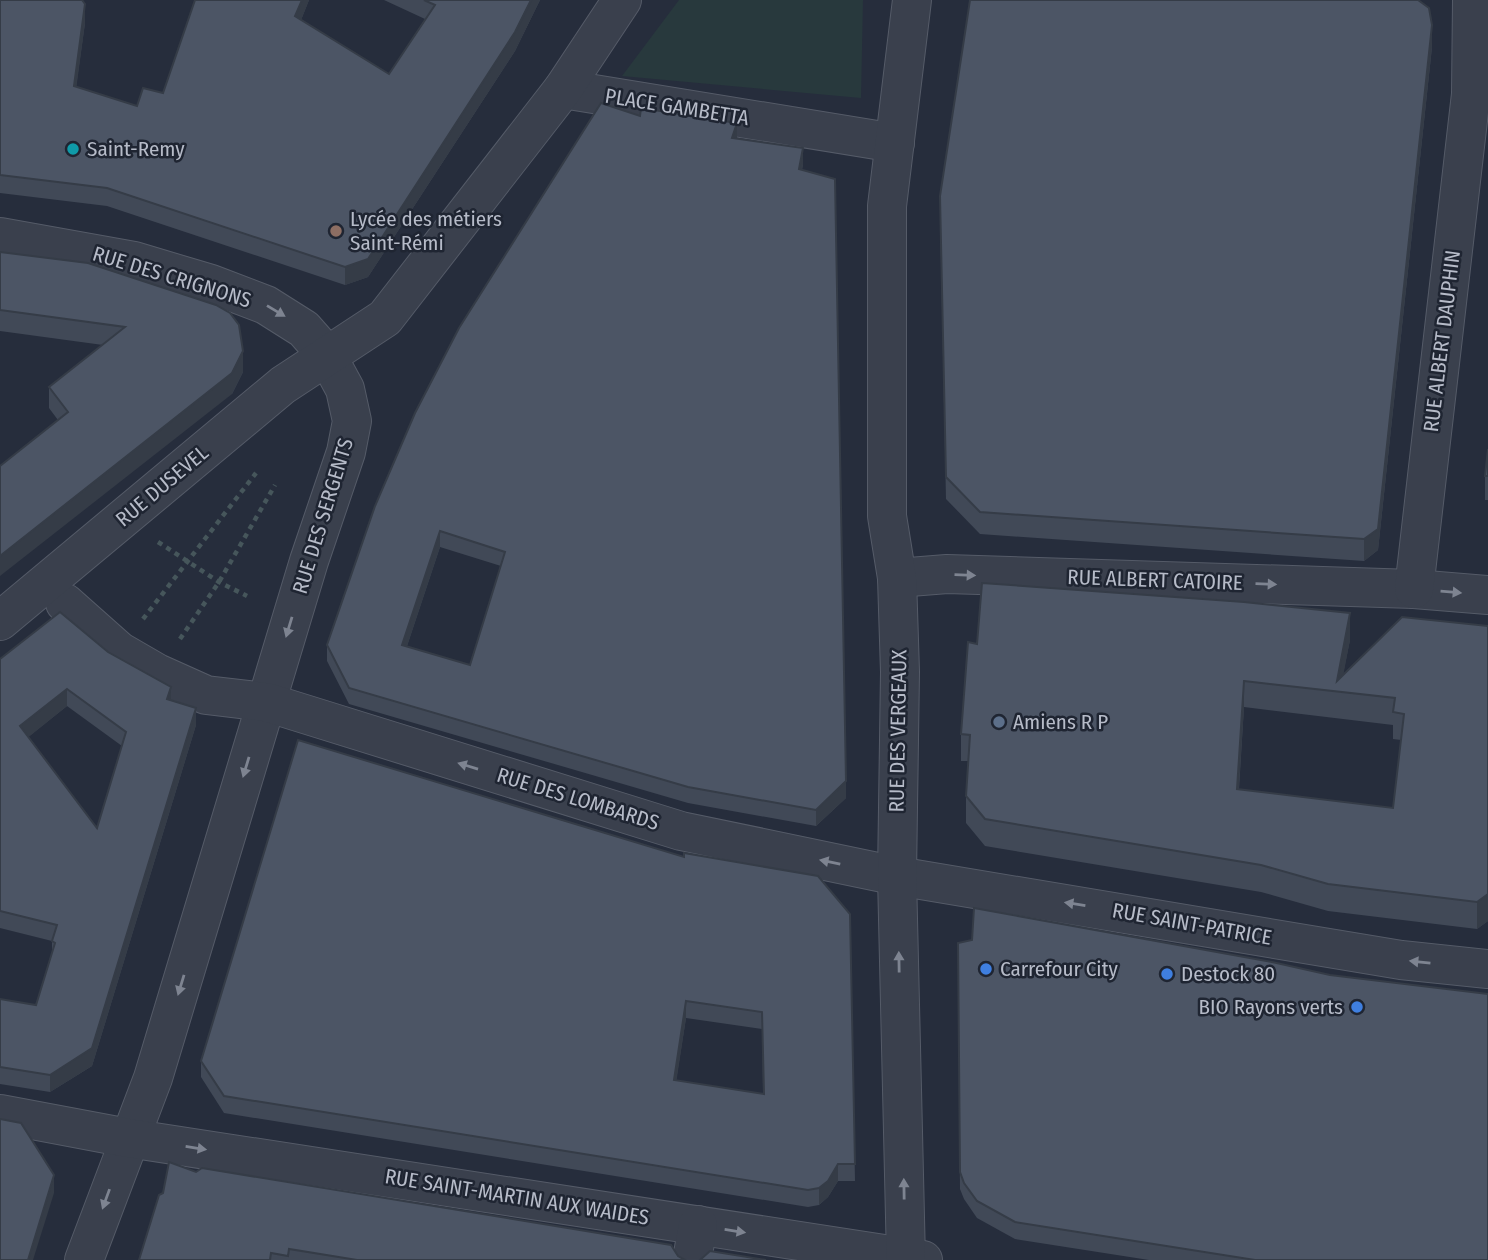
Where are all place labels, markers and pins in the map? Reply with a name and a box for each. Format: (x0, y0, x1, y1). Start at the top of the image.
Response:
place label: Saint-Remy (87, 136, 185, 162)
marker: Saint-Remy (65, 141, 81, 157)
place label: Lycée des métiers Saint-Rémi (350, 206, 502, 256)
marker: Lycée des métiers Saint-Rémi (328, 223, 344, 239)
place label: Amiens R P (1013, 709, 1108, 735)
marker: Amiens R P (991, 714, 1007, 730)
place label: Carrefour City (1000, 956, 1118, 982)
marker: Carrefour City (978, 961, 994, 977)
place label: Destock 80 (1181, 961, 1275, 987)
marker: Destock 80 (1159, 966, 1175, 982)
place label: BIO Rayons verts (1199, 994, 1343, 1020)
marker: BIO Rayons verts (1349, 999, 1365, 1015)

